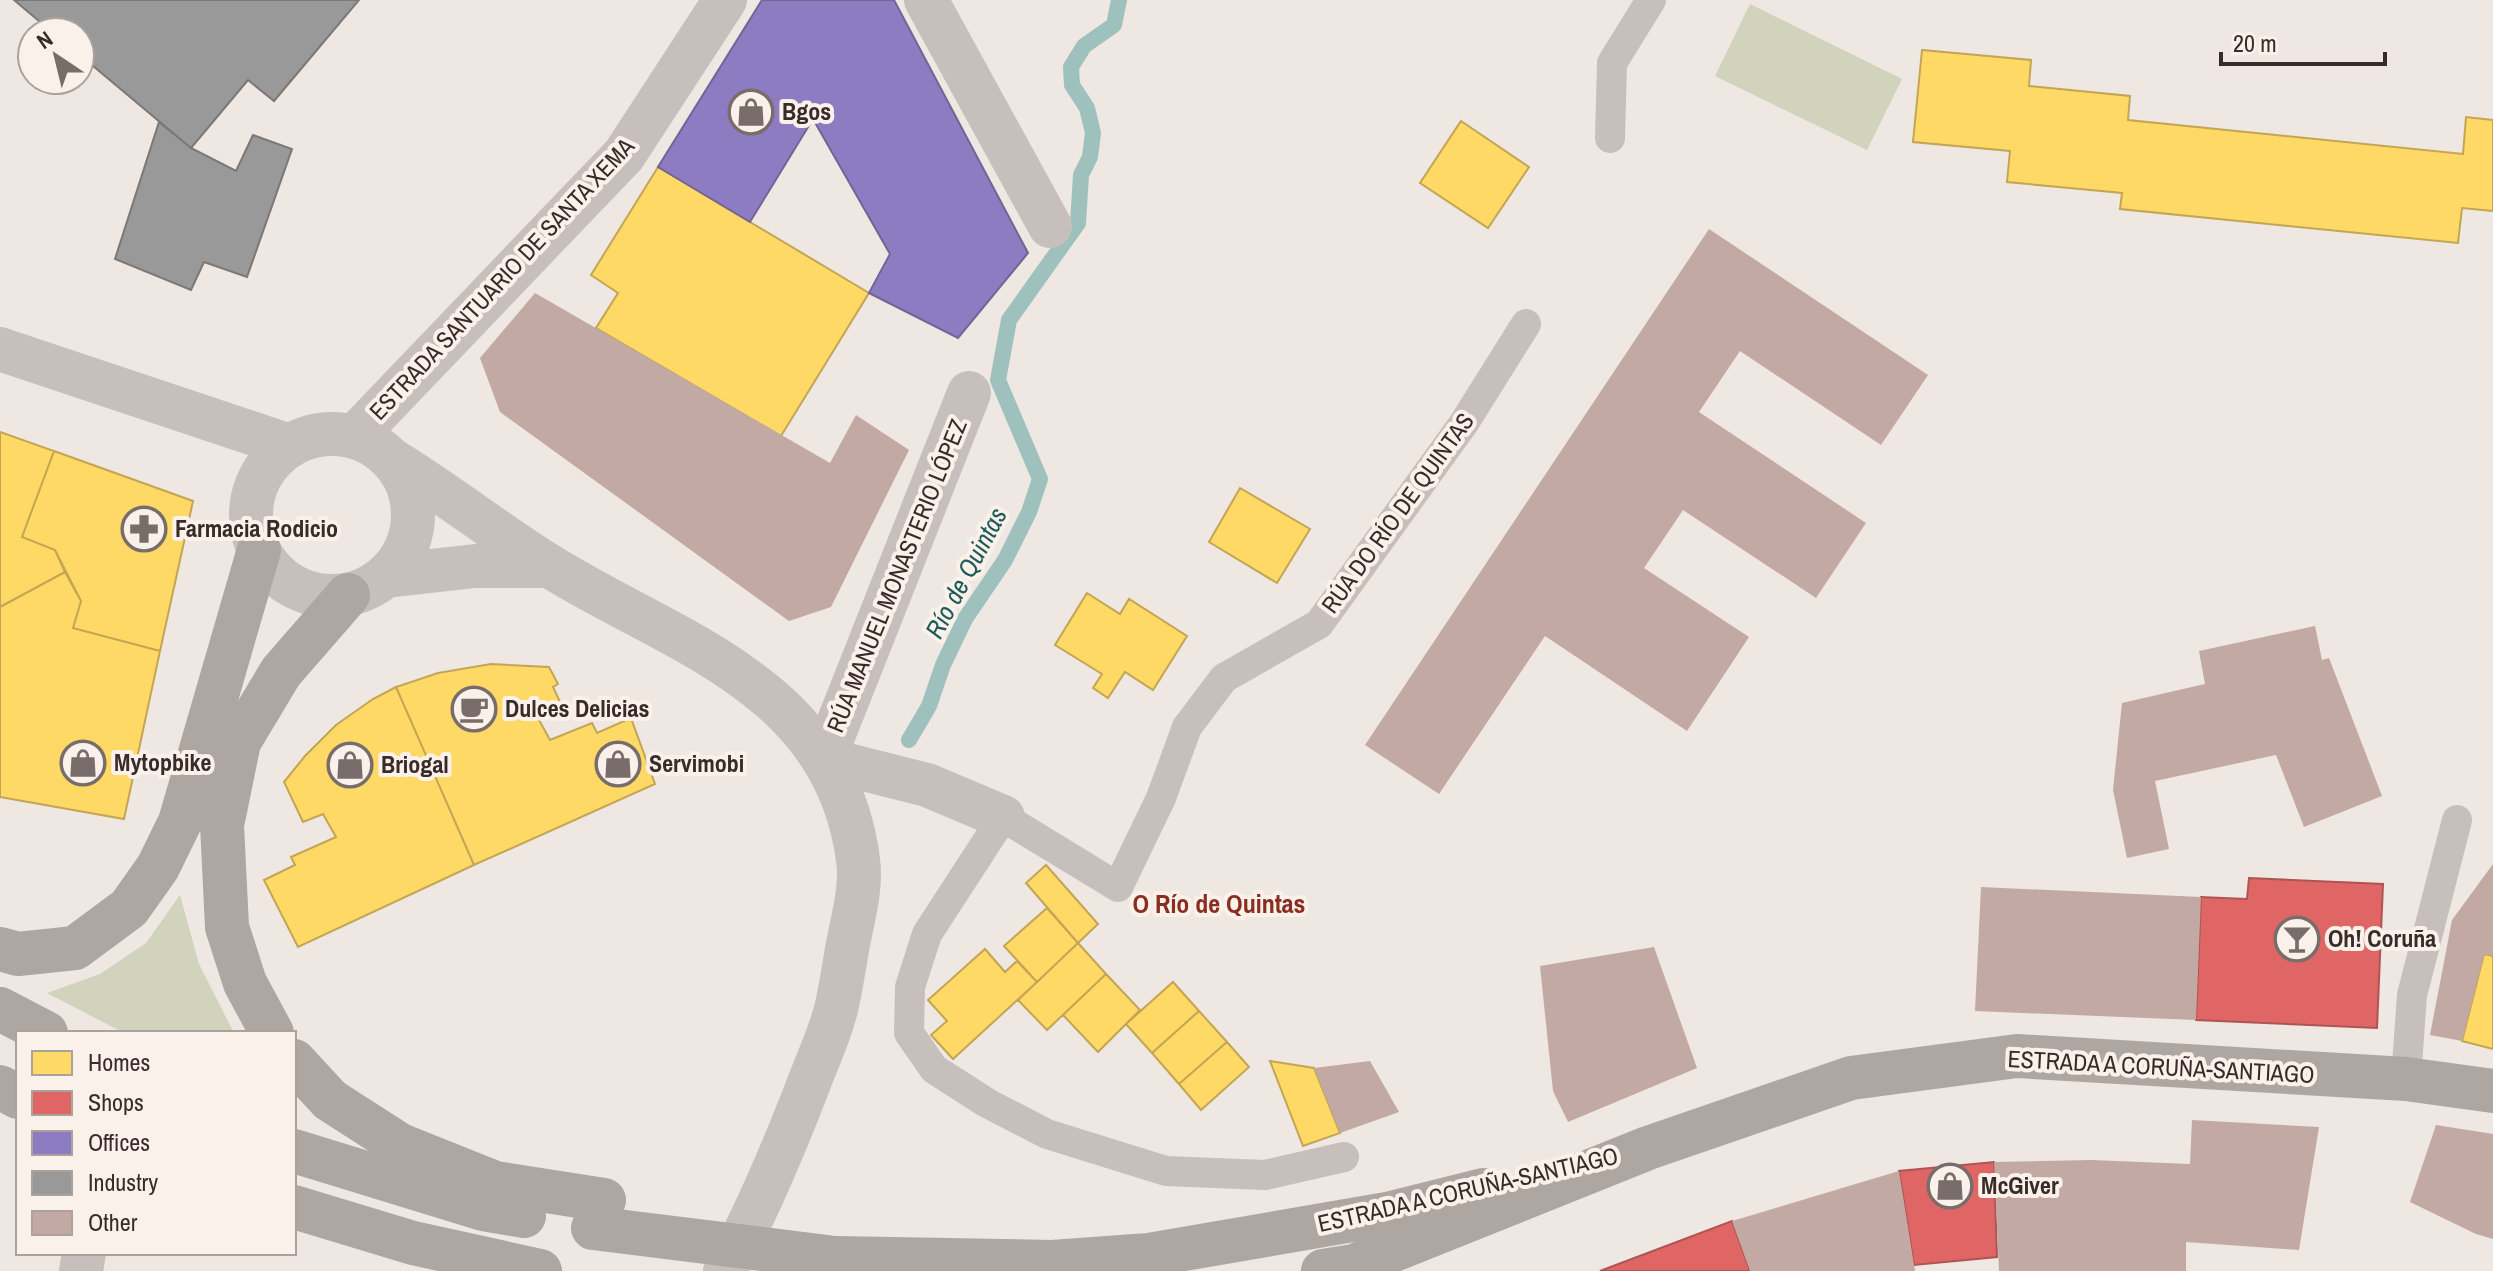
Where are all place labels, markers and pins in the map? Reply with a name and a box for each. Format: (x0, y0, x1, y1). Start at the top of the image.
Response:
shop icon: Bgos (727, 88, 775, 136)
place label: Bgos (782, 95, 831, 127)
pharmacy icon: Farmacia Rodicio (120, 505, 168, 553)
place label: Farmacia Rodicio (175, 512, 338, 544)
cafe icon: Dulces Delicias (450, 685, 498, 733)
place label: Dulces Delicias (505, 692, 649, 724)
shop icon: Mytopbike (59, 739, 107, 787)
shop icon: Servimobi (594, 740, 642, 788)
shop icon: Briogal (326, 741, 374, 789)
place label: Mytopbike (114, 746, 211, 778)
place label: Servimobi (649, 747, 744, 779)
place label: Briogal (381, 748, 449, 780)
bar icon: Oh! Coruña (2273, 915, 2321, 963)
place label: Oh! Coruña (2328, 922, 2436, 954)
shop icon: McGiver (1926, 1162, 1974, 1210)
place label: McGiver (1981, 1169, 2059, 1201)

